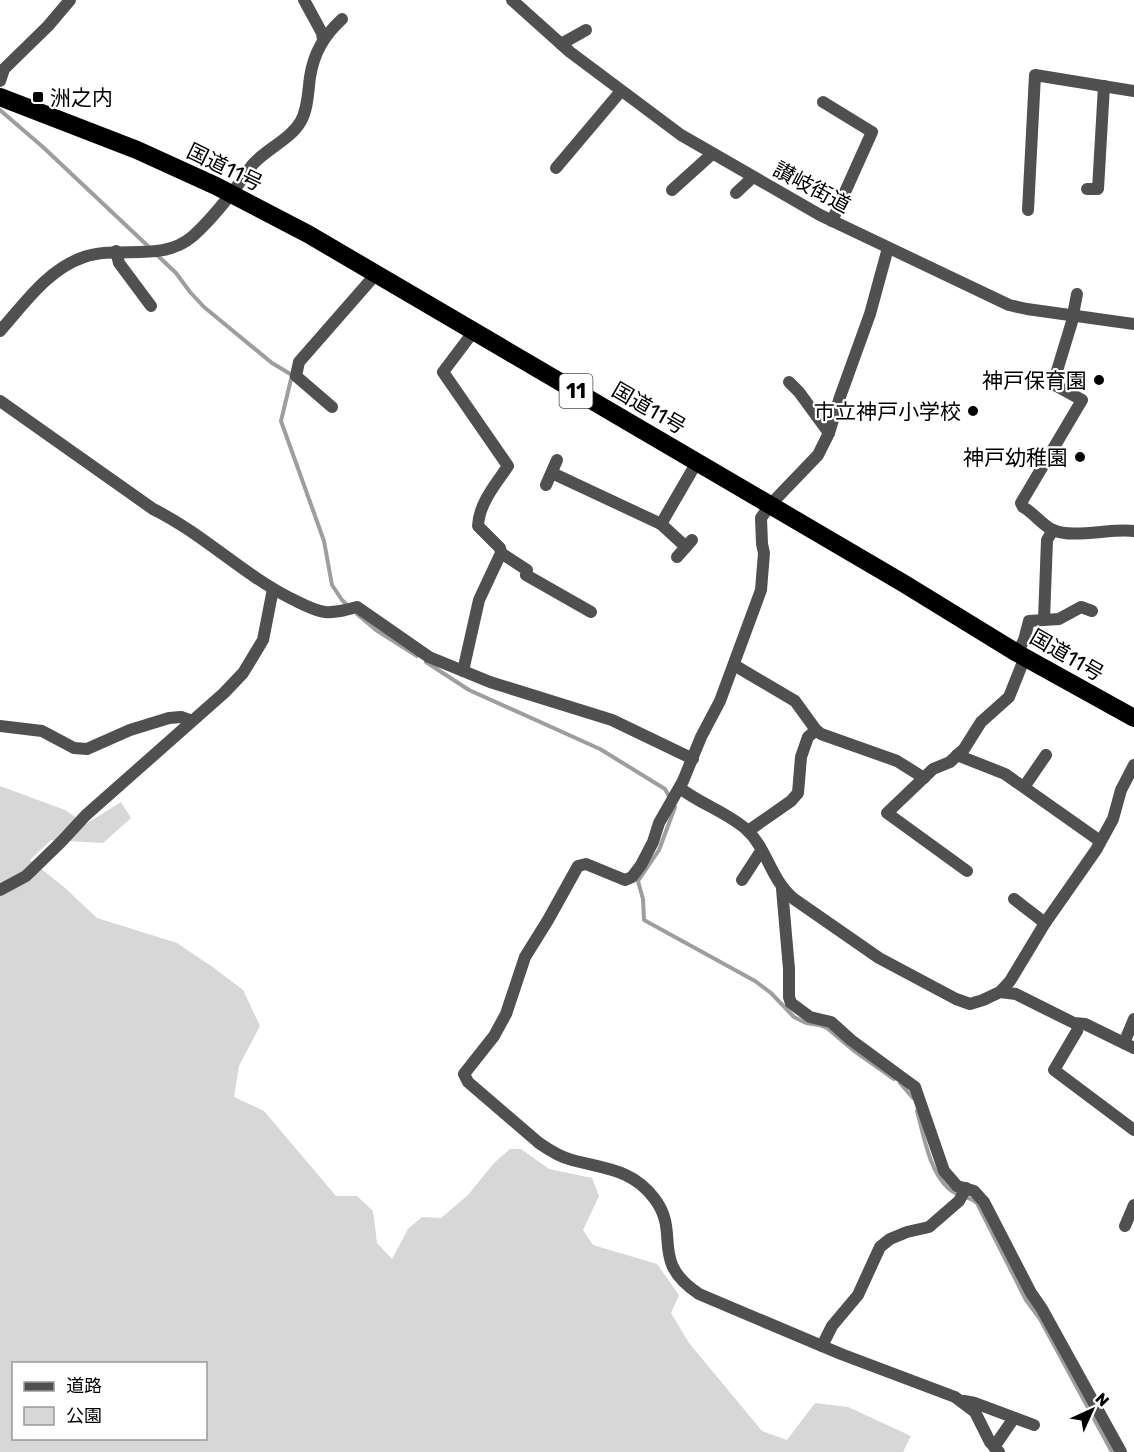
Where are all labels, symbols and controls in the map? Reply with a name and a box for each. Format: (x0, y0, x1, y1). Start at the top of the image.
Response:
place label: 洲之内 (50, 85, 113, 110)
marker: 洲之内 (31, 90, 45, 104)
street label: 国道11号 (183, 138, 267, 196)
street label: 讃岐街道 (769, 156, 855, 218)
place label: 神戸保育園 (982, 368, 1087, 393)
marker: 神戸保育園 (1092, 373, 1106, 387)
road number: 11 (560, 374, 592, 408)
street label: 国道11号 (608, 377, 690, 439)
place label: 市立神戸小学校 (814, 399, 961, 424)
marker: 市立神戸小学校 (966, 404, 980, 418)
place label: 神戸幼稚園 (963, 445, 1068, 470)
marker: 神戸幼稚園 (1073, 450, 1087, 464)
street label: 国道11号 (1026, 624, 1108, 686)
legend (12, 1362, 207, 1440)
text: 道路 (66, 1375, 102, 1397)
north arrow (1062, 1380, 1122, 1440)
text: N (1091, 1389, 1113, 1411)
text: 公園 (66, 1405, 102, 1427)

